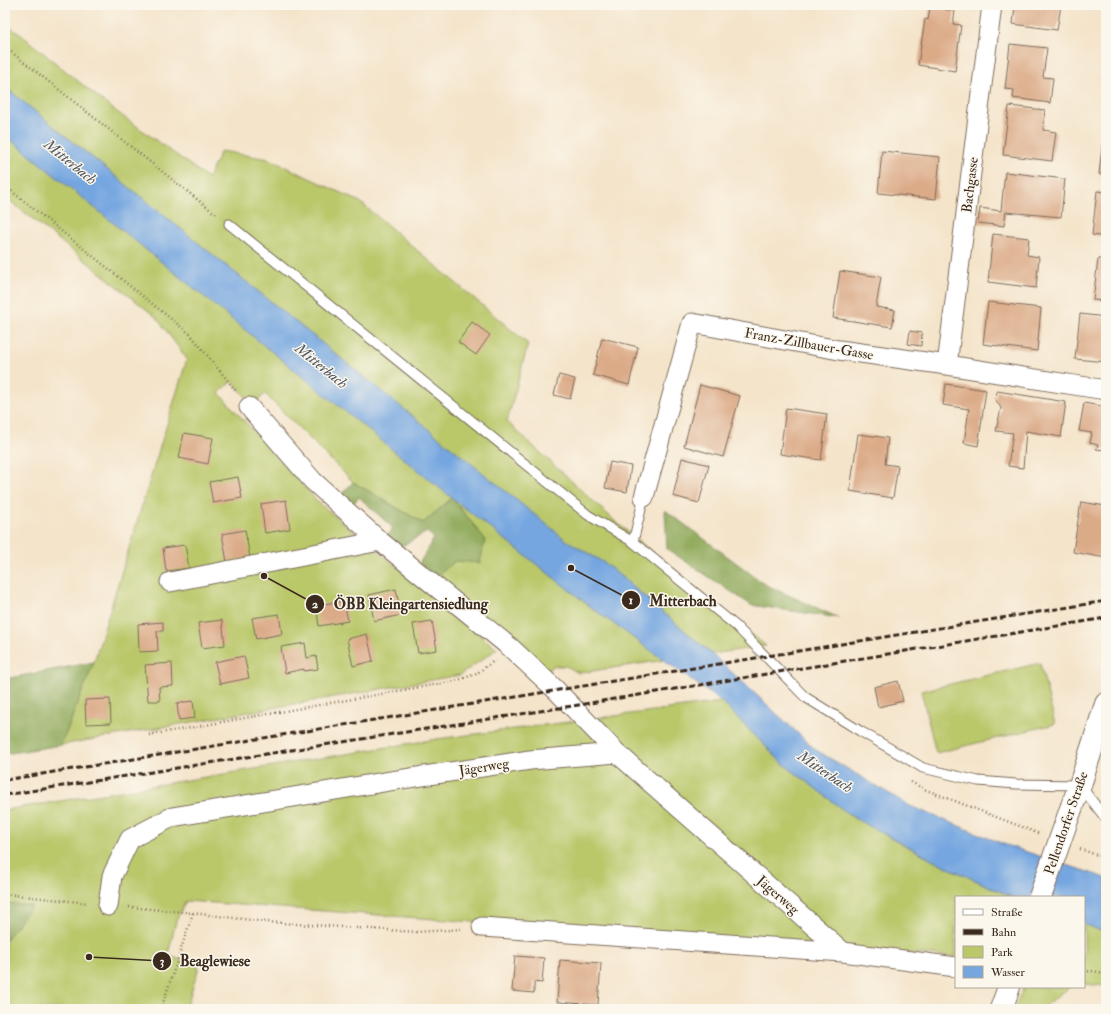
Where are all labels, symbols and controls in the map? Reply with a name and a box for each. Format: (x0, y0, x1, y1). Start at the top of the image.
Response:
water label: Mitterbach (39, 134, 100, 189)
street label: Bachgasse (958, 156, 982, 214)
street label: Franz-Zillbauer-Gasse (743, 324, 875, 364)
water label: Mitterbach (290, 338, 351, 393)
callout: Mitterbach (621, 587, 725, 614)
callout: ÖBB Kleingartensiedlung (305, 590, 496, 617)
text: Mitterbach (648, 592, 717, 611)
text: 1 (629, 593, 633, 608)
text: ÖBB Kleingartensiedlung (334, 594, 489, 615)
text: 2 (312, 597, 318, 612)
water label: Mitterbach (793, 746, 856, 797)
street label: Jägerweg (457, 754, 511, 779)
street label: Pellendorfer Straße (1040, 769, 1092, 877)
street label: Jägerweg (753, 871, 803, 919)
legend (955, 896, 1085, 988)
text: Straße (991, 905, 1022, 920)
text: Bahn (991, 925, 1016, 940)
text: Park (991, 945, 1013, 960)
callout: Beaglewiese (152, 948, 258, 975)
text: Beaglewiese (180, 952, 251, 972)
text: 3 (160, 954, 165, 969)
text: Wasser (990, 965, 1025, 980)

